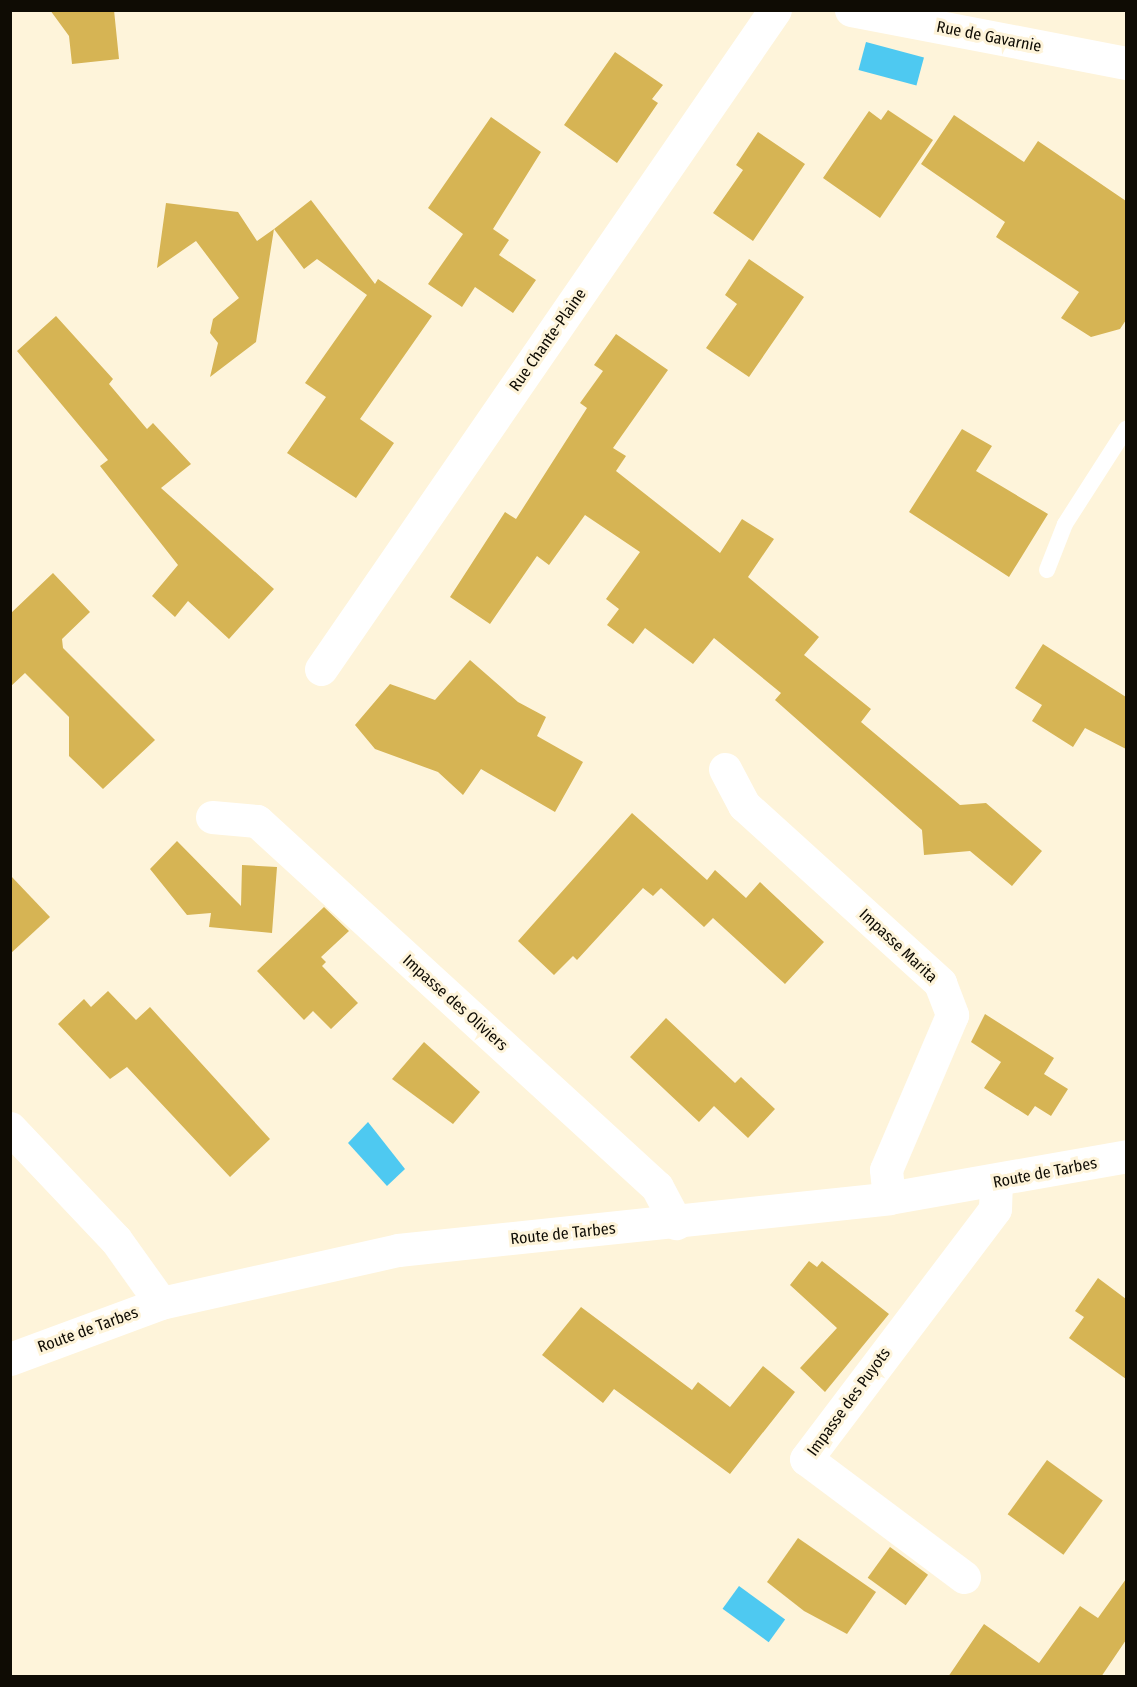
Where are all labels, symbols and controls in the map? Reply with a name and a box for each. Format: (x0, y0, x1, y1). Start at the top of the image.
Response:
street label: Rue de Gavarnie (935, 17, 1043, 57)
street label: Rue Chante-Plaine (505, 285, 591, 395)
street label: Impasse Marita (855, 905, 941, 987)
street label: Impasse des Oliviers (399, 951, 511, 1055)
street label: Route de Tarbes (991, 1154, 1099, 1192)
street label: Route de Tarbes (510, 1219, 616, 1249)
street label: Route de Tarbes (35, 1303, 141, 1357)
street label: Impasse des Puyots (803, 1344, 895, 1460)

